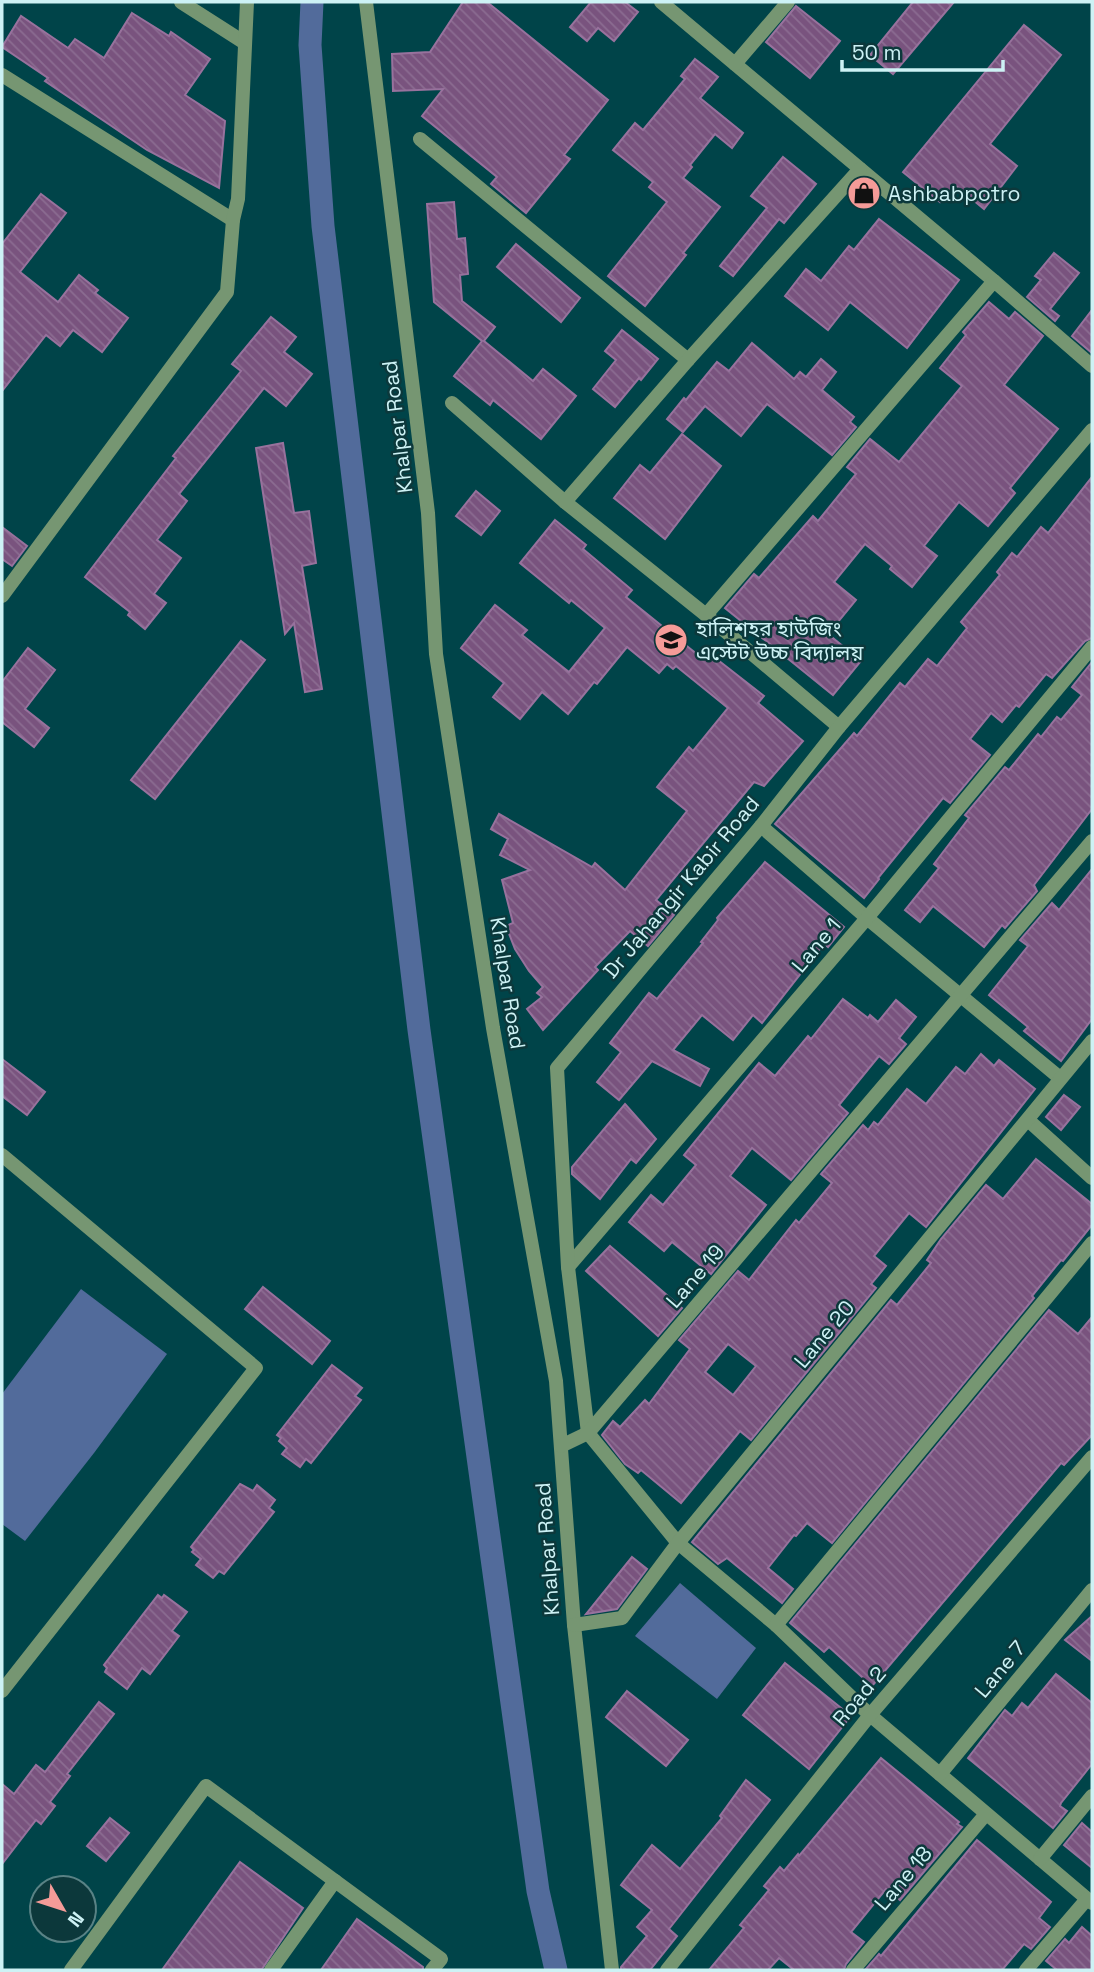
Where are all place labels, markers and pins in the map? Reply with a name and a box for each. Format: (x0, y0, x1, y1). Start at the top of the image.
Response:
shop icon: Ashbabpotro (845, 174, 883, 212)
place label: Ashbabpotro (888, 180, 1021, 207)
place label: হালিশহর হাউজিং এস্টেট উচ্চ বিদ্যালয় (695, 615, 864, 666)
school or university icon: হালিশহর হাউজিং এস্টেট উচ্চ বিদ্যালয় (652, 621, 690, 659)

